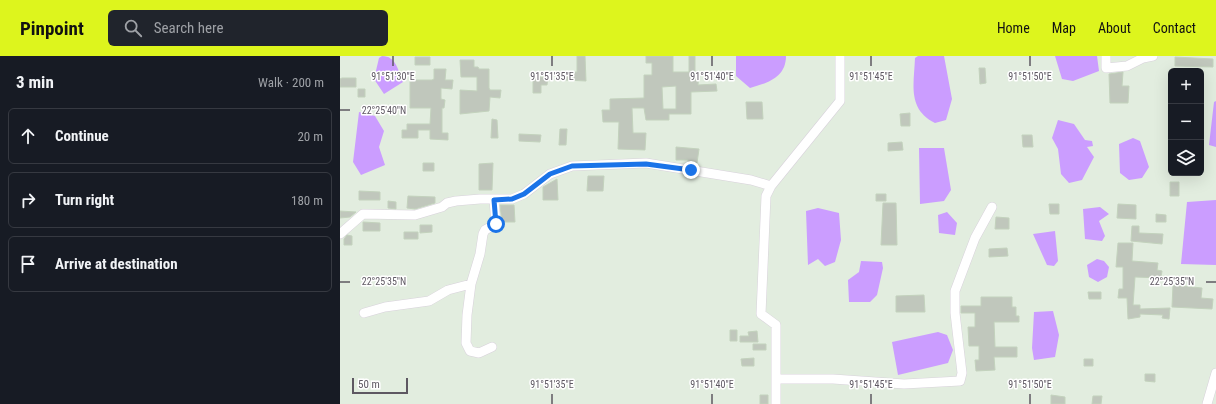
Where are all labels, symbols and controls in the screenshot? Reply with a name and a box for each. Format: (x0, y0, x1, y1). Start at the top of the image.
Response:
search box (108, 10, 388, 46)
text: Pinpoint (20, 17, 84, 40)
icon: search (122, 17, 144, 39)
text: Search here (154, 19, 224, 37)
text: Home (997, 20, 1030, 36)
text: Map (1052, 20, 1076, 36)
text: About (1098, 20, 1131, 36)
text: Contact (1153, 20, 1196, 36)
map controls (1168, 68, 1204, 176)
button: + (1168, 68, 1204, 104)
text: 91°51'30"E (371, 71, 415, 82)
text: 91°51'35"E (530, 71, 574, 82)
text: 91°51'40"E (690, 71, 734, 82)
text: 91°51'45"E (849, 71, 893, 82)
text: 91°51'50"E (1008, 71, 1052, 82)
text: 3 min (16, 72, 54, 92)
text: Walk · 200 m (258, 75, 324, 90)
button: − (1168, 104, 1204, 140)
text: 22°25'40"N (362, 105, 406, 116)
icon: ahead (17, 125, 39, 147)
text: Continue (55, 127, 109, 145)
text: 20 m (297, 129, 323, 144)
button: layers (1168, 140, 1204, 176)
route end (682, 161, 700, 179)
icon: right (17, 189, 39, 211)
text: Turn right (55, 191, 114, 209)
text: 180 m (291, 193, 323, 208)
route start (487, 215, 505, 233)
icon: arrive (17, 253, 39, 275)
text: Arrive at destination (55, 255, 178, 273)
text: 22°25'35"N (362, 276, 406, 287)
text: 22°25'35"N (1150, 276, 1194, 287)
scale bar (352, 376, 408, 395)
text: 50 m (358, 378, 380, 391)
text: 91°51'35"E (530, 379, 574, 390)
text: 91°51'40"E (690, 379, 734, 390)
text: 91°51'45"E (849, 379, 893, 390)
text: 91°51'50"E (1008, 379, 1052, 390)

